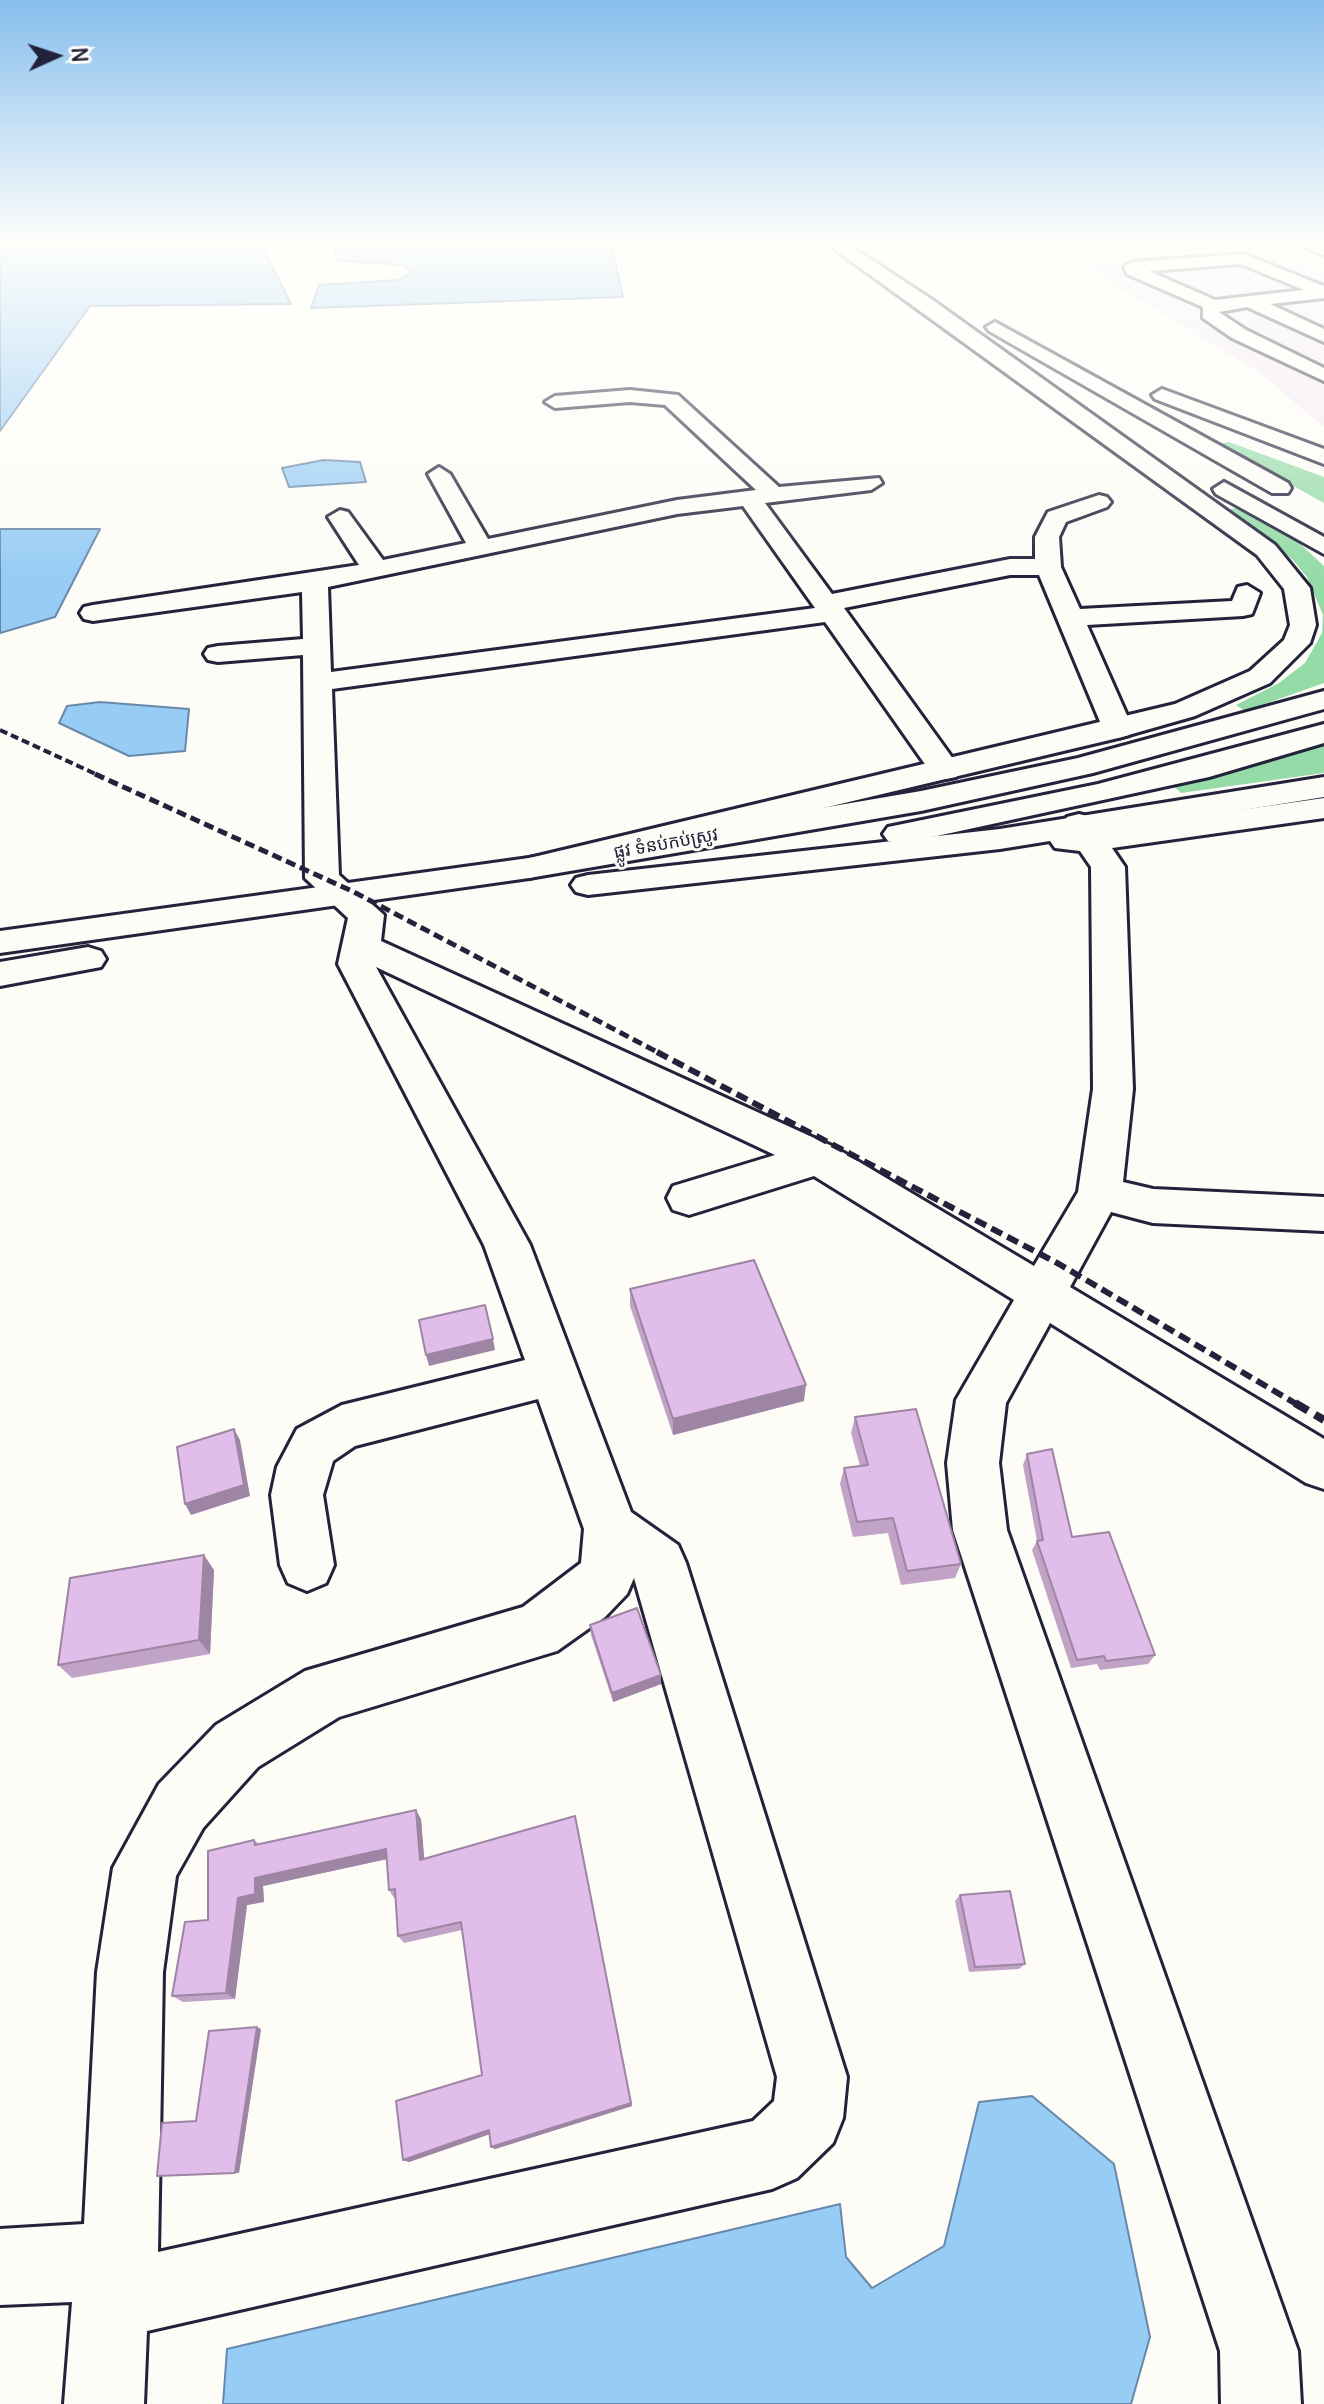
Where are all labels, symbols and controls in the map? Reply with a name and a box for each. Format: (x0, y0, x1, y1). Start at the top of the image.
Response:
north arrow (16, 16, 96, 96)
text: N (66, 46, 94, 63)
street label: ផ្លូវ ទំនប់កប់ស្រូវ (612, 824, 720, 864)

